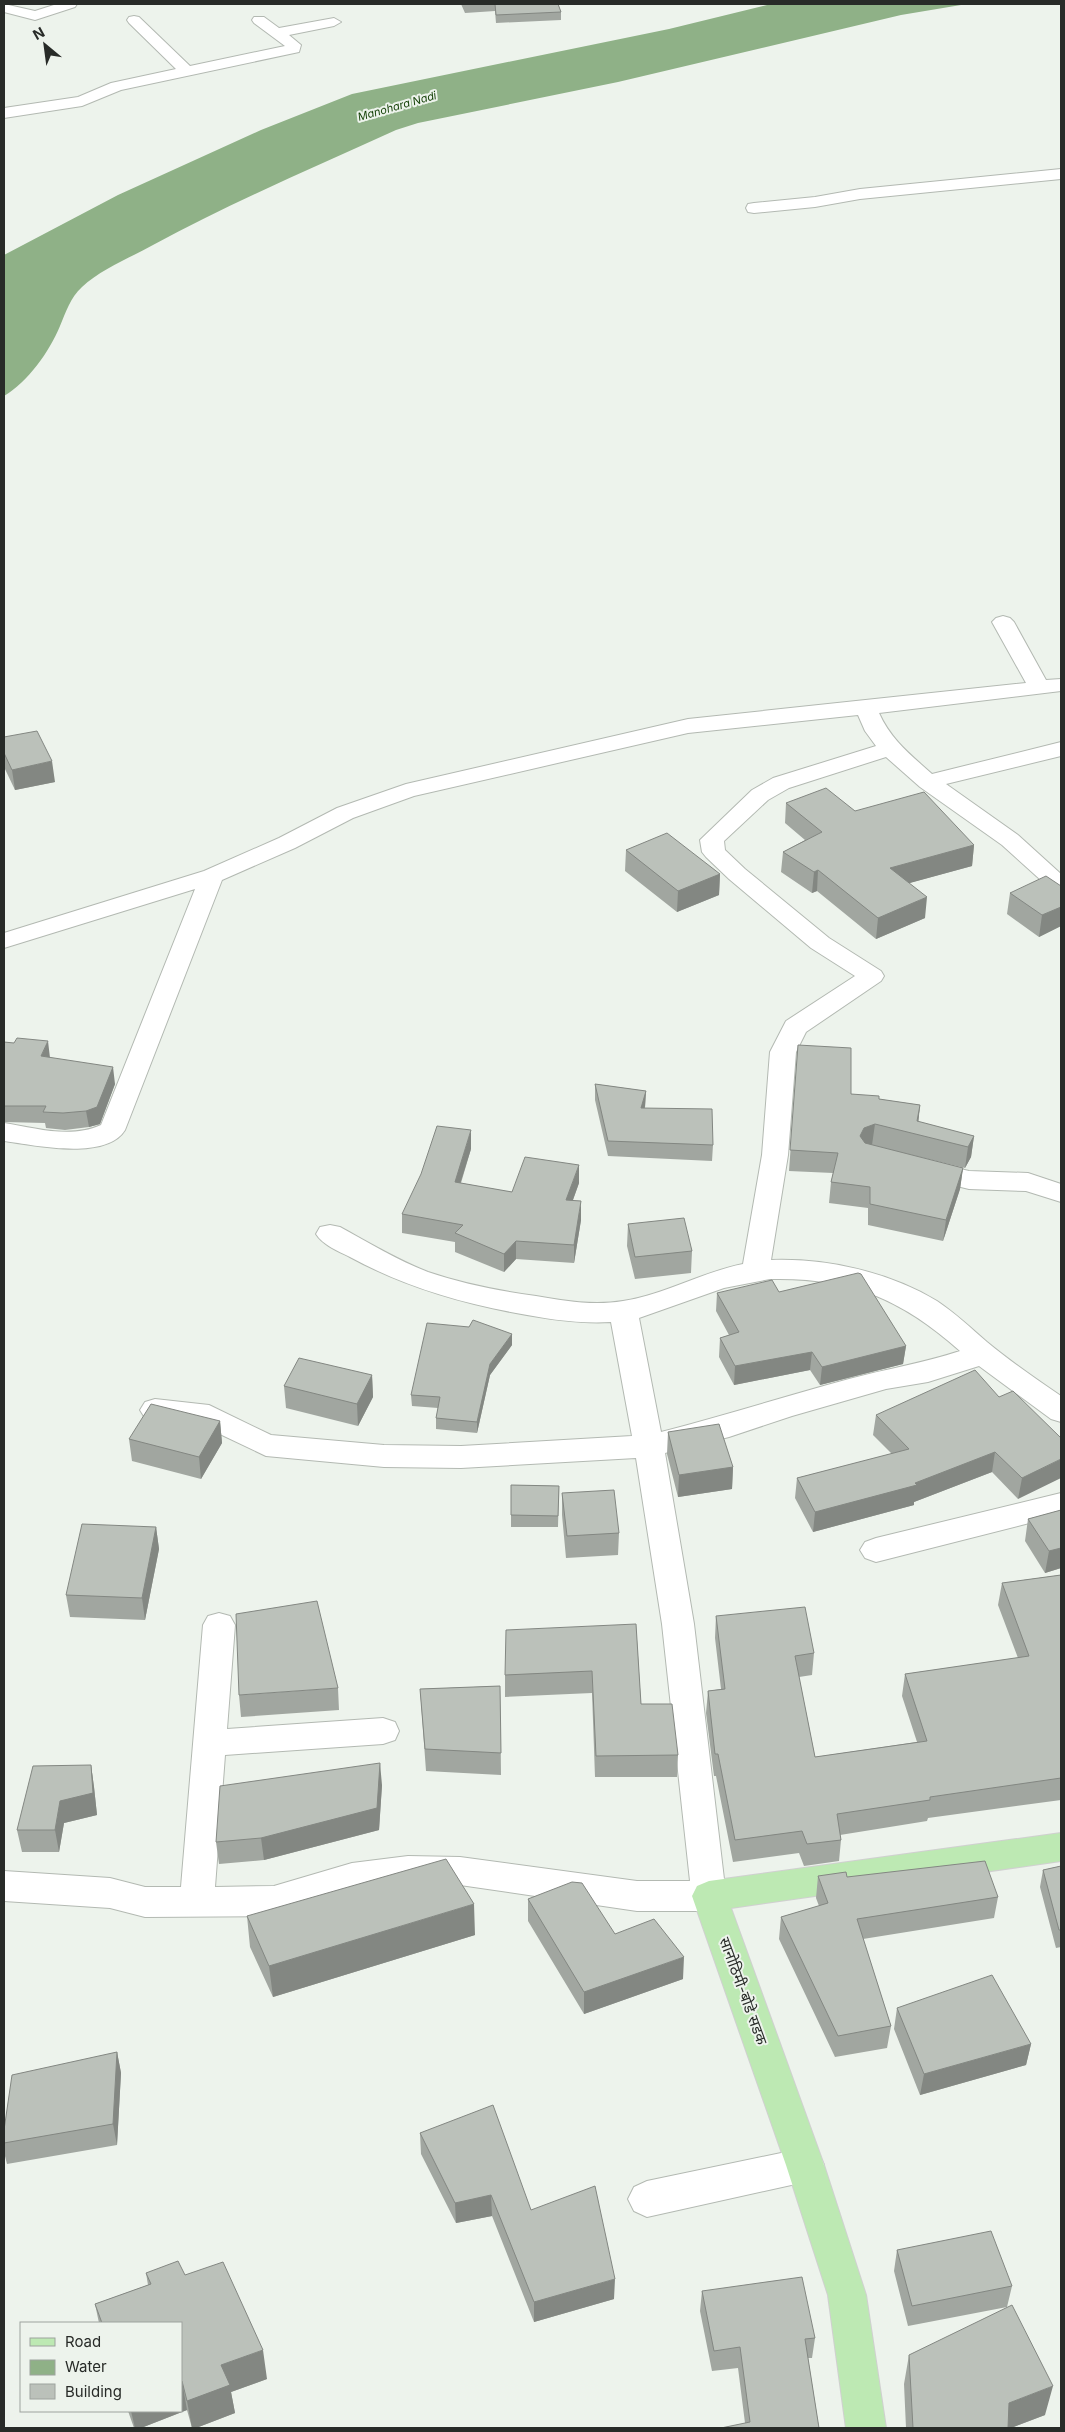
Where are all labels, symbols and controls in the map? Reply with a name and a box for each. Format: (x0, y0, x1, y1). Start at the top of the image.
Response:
north arrow (20, 20, 70, 70)
text: N (30, 23, 47, 43)
water label: Manohara Nadi (356, 88, 438, 124)
street label: सानोठिमी-बोडे सडक (715, 1934, 772, 2048)
legend (20, 2322, 182, 2412)
text: Road (65, 2332, 101, 2351)
text: Water (65, 2357, 107, 2376)
text: Building (65, 2382, 122, 2401)

